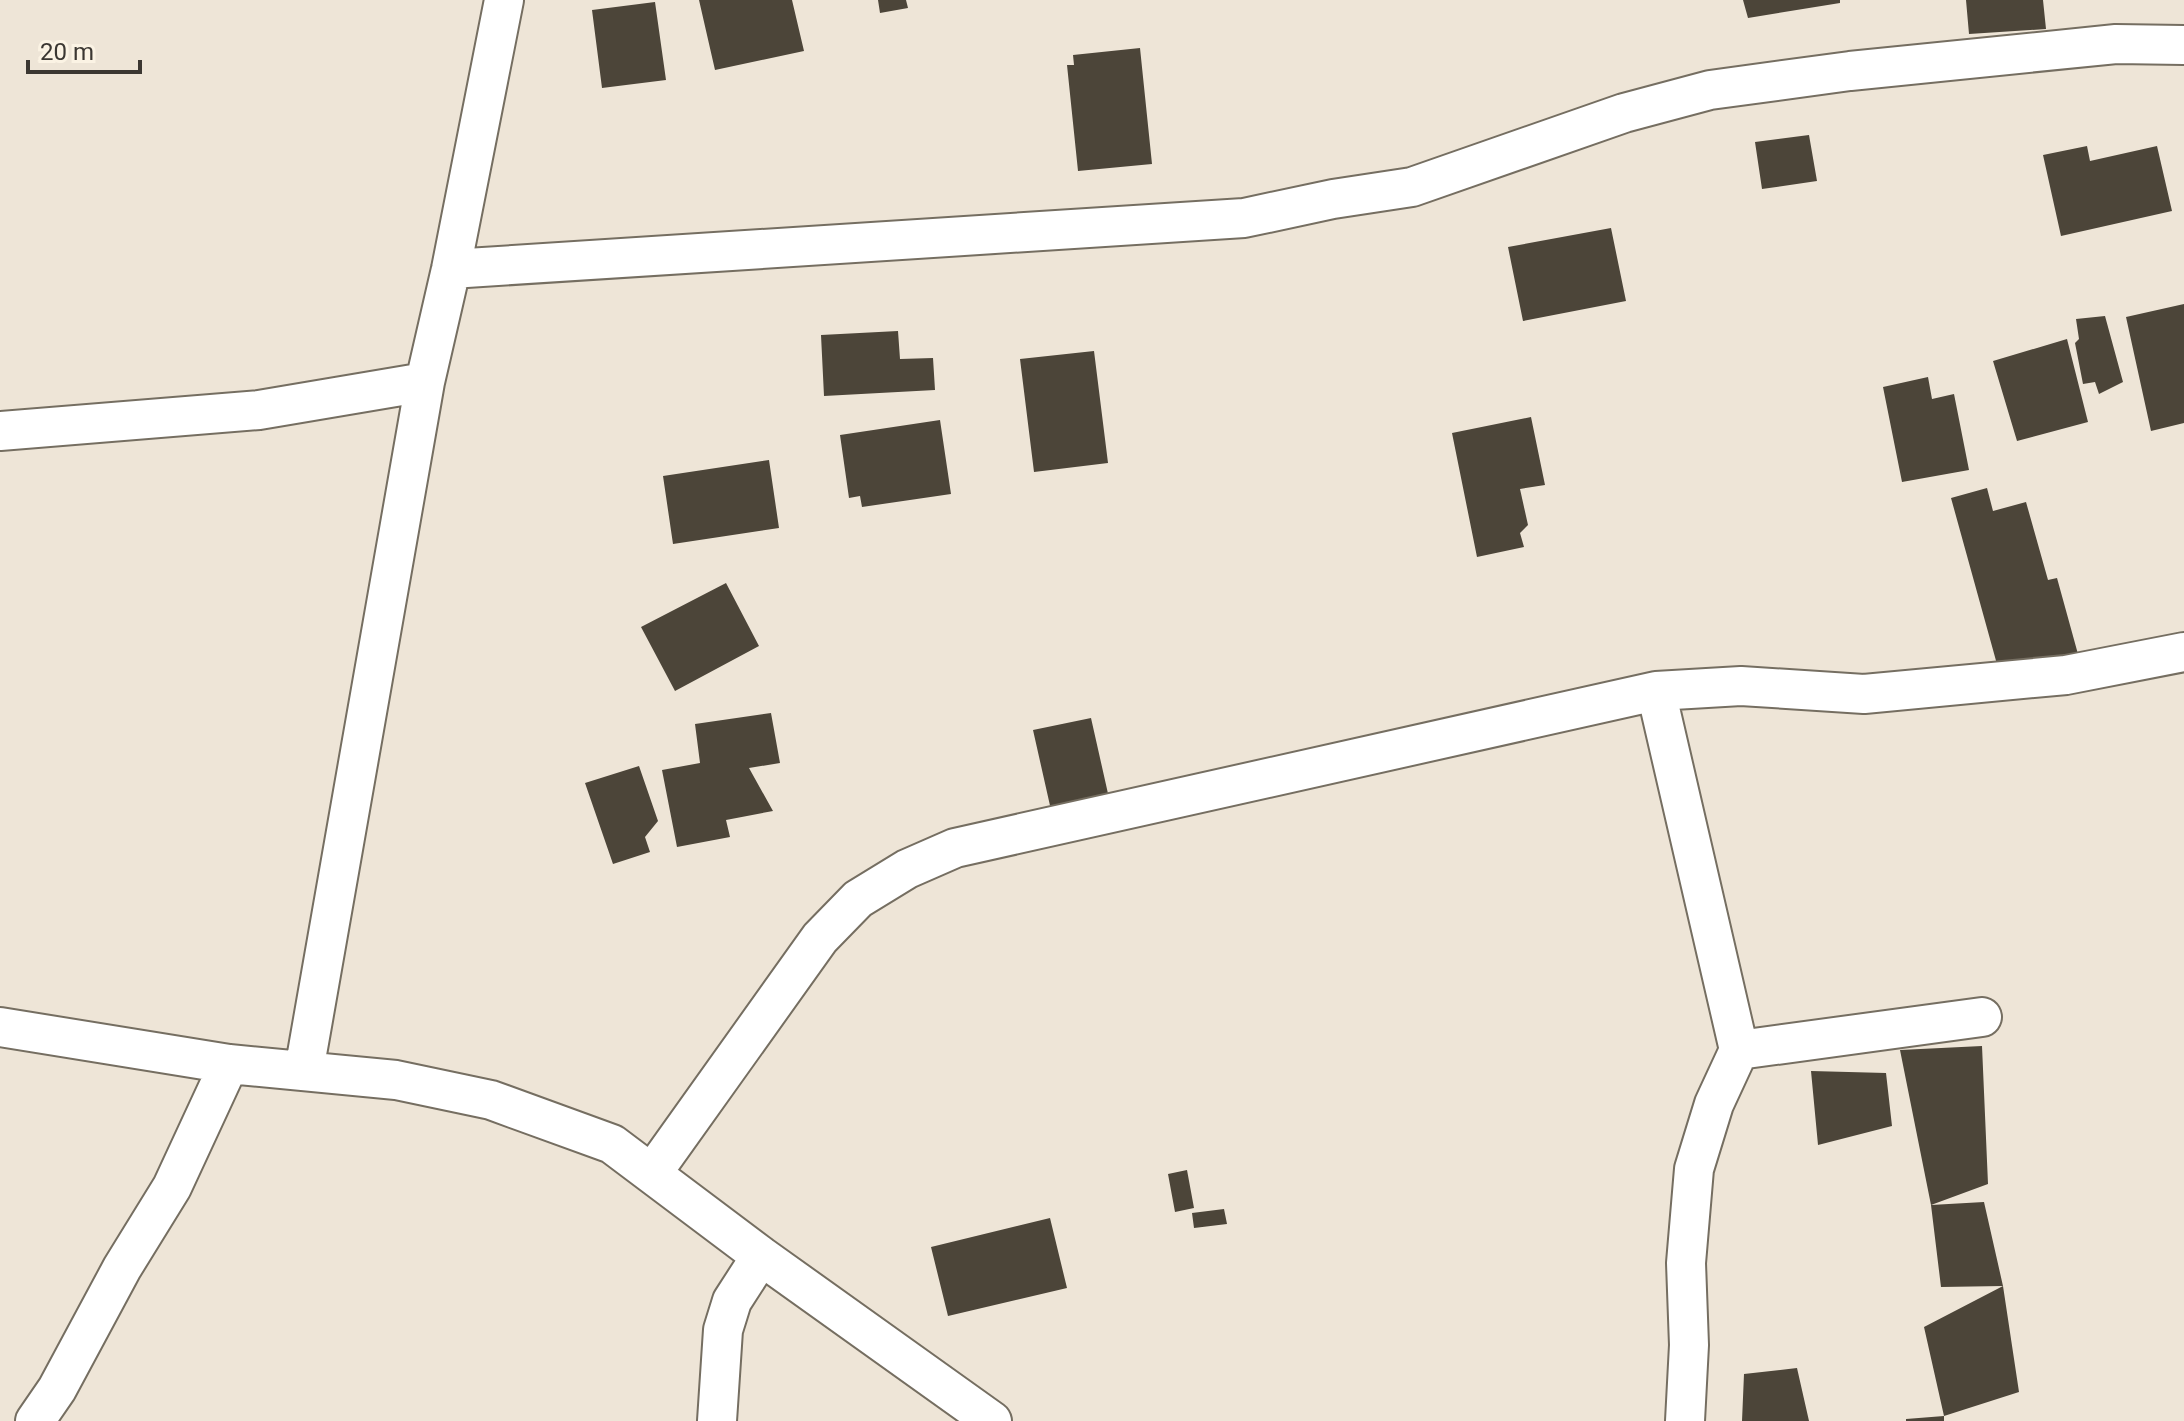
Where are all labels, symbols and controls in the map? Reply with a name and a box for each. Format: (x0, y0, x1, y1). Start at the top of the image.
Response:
scale bar (28, 24, 140, 74)
text: 20 m (40, 38, 94, 66)

